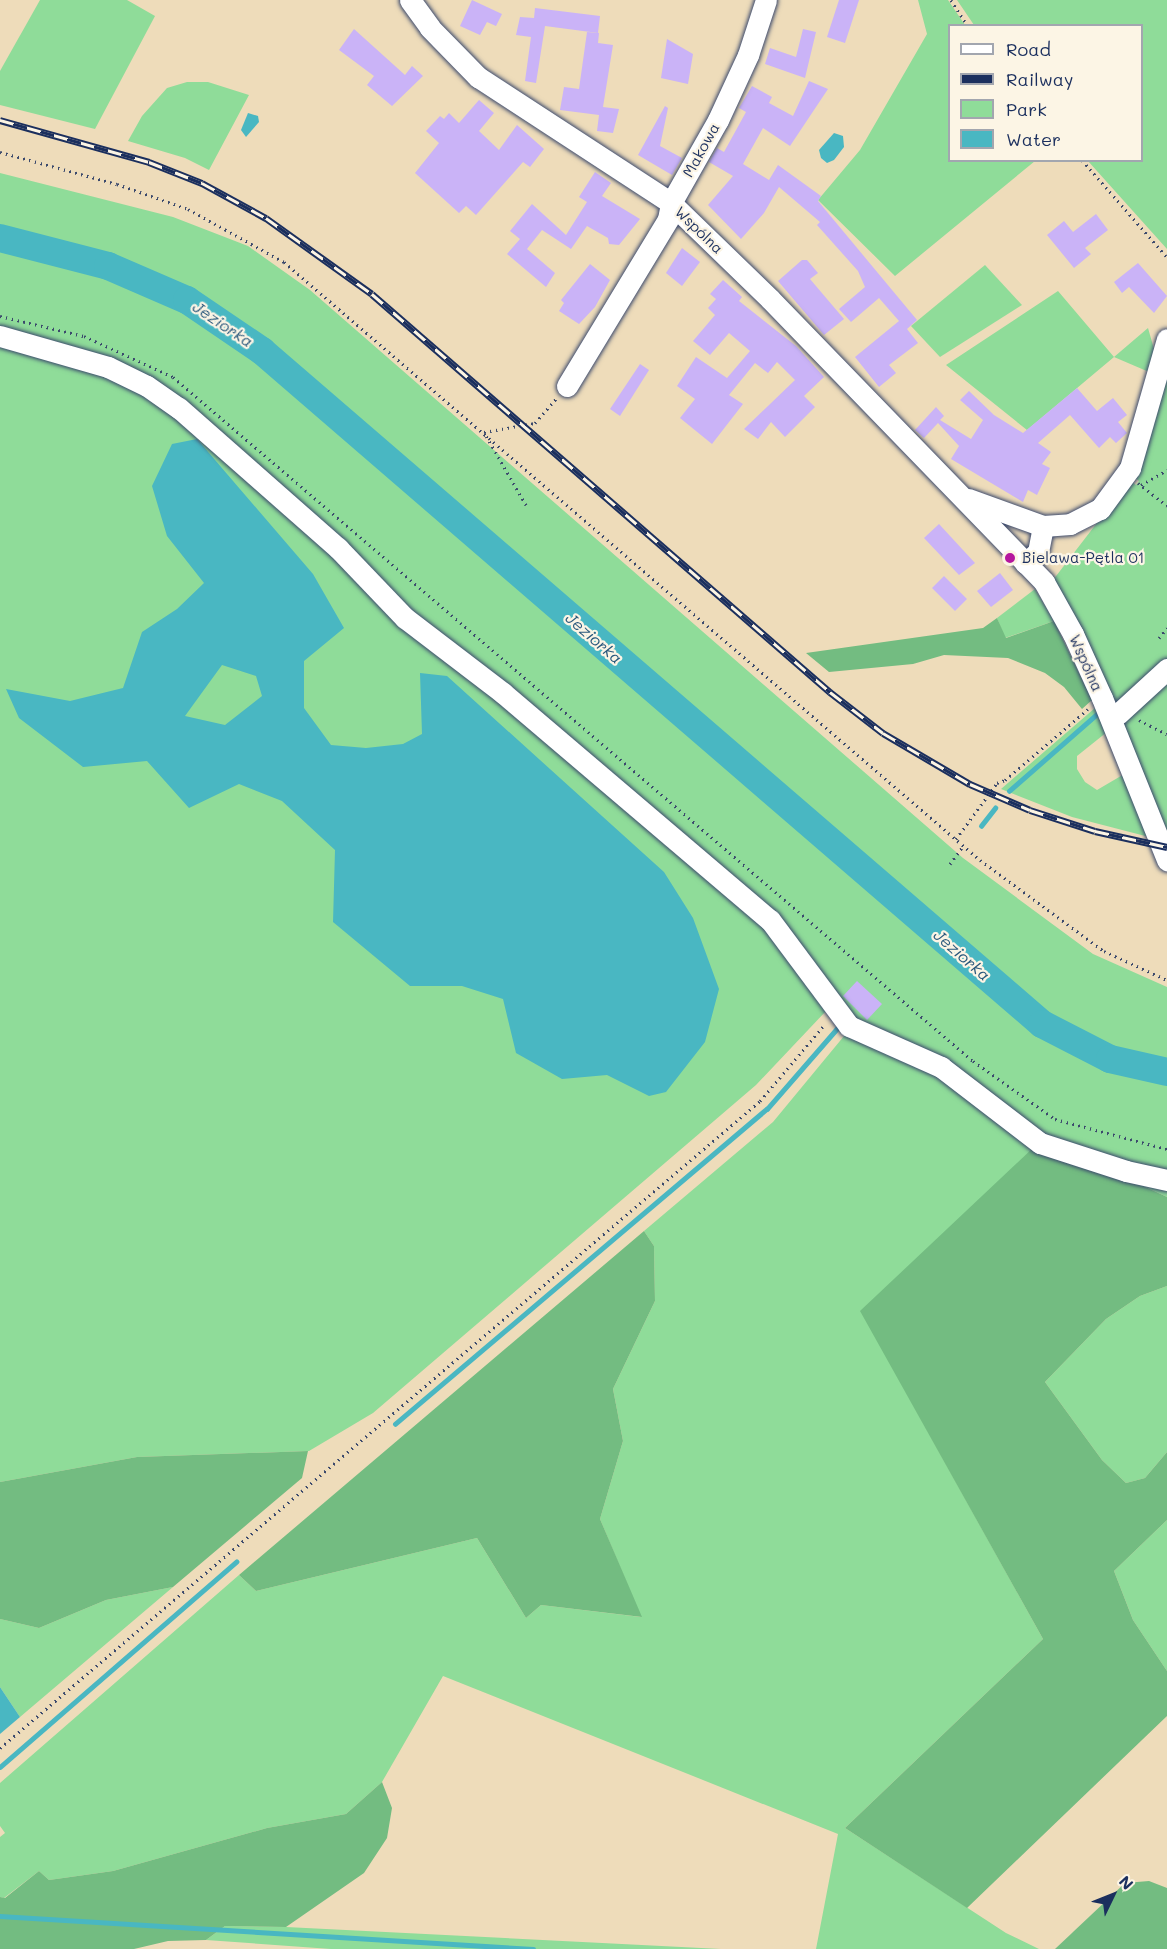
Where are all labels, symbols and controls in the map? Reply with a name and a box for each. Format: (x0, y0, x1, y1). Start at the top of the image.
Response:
legend (948, 24, 1143, 162)
text: Road (1006, 37, 1051, 61)
text: Railway (1006, 67, 1073, 91)
text: Park (1006, 97, 1047, 121)
street label: Makowa (679, 120, 723, 180)
text: Water (1006, 127, 1061, 151)
street label: Wspólna (671, 203, 727, 257)
water label: Jeziorka (189, 297, 257, 351)
place label: Bielawa-Pętla 01 (1022, 549, 1145, 567)
marker: Bielawa-Pętla 01 (1003, 551, 1017, 565)
water label: Jeziorka (562, 608, 626, 668)
street label: Wspólna (1066, 632, 1106, 694)
water label: Jeziorka (930, 925, 994, 985)
north arrow (1083, 1865, 1143, 1925)
text: N (1115, 1871, 1138, 1894)

